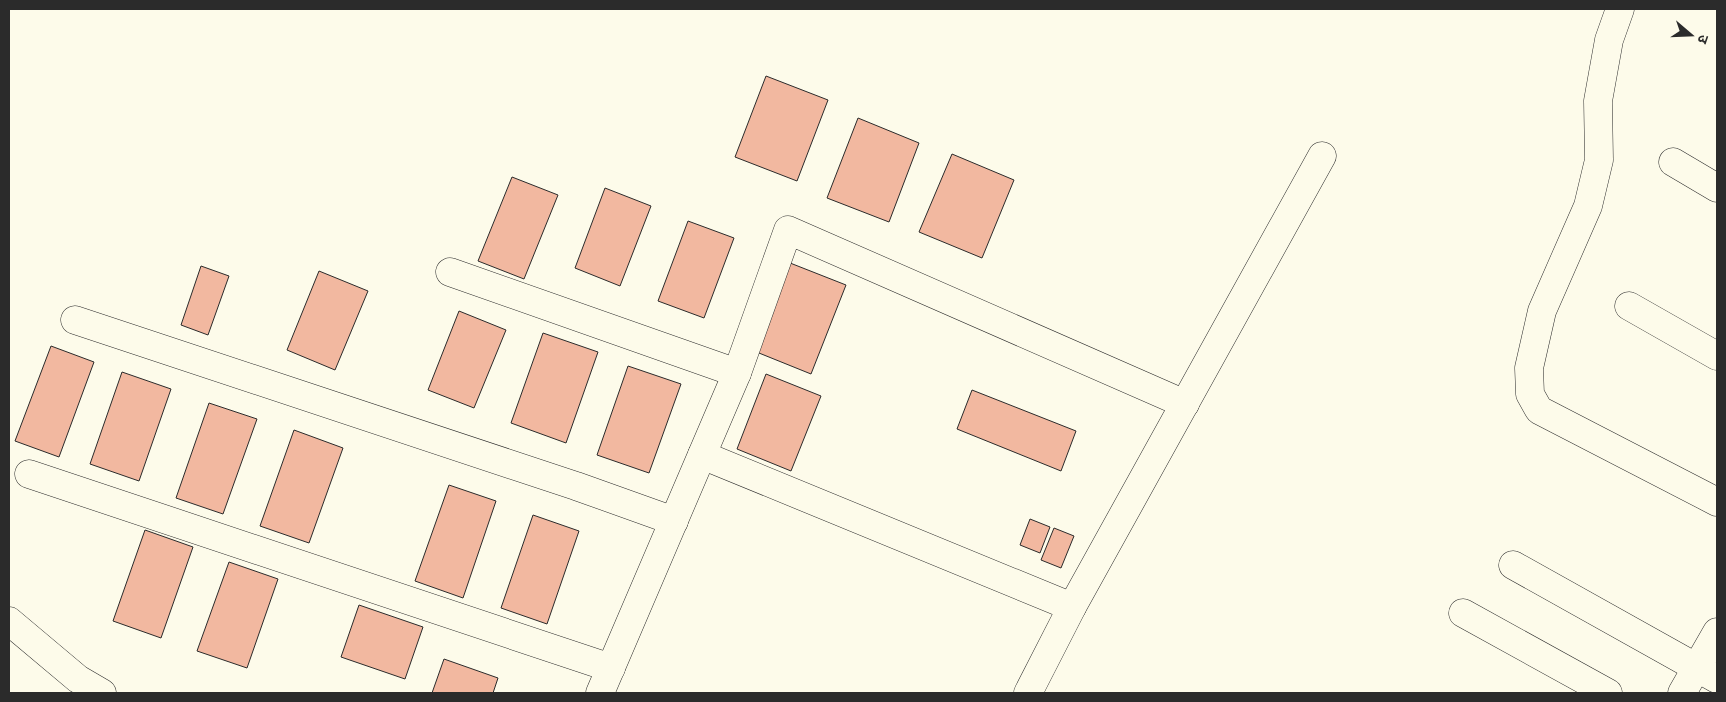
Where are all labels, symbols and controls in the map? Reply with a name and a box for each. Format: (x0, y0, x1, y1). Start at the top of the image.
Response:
north arrow (1666, 10, 1716, 60)
text: उ (1693, 32, 1713, 47)

